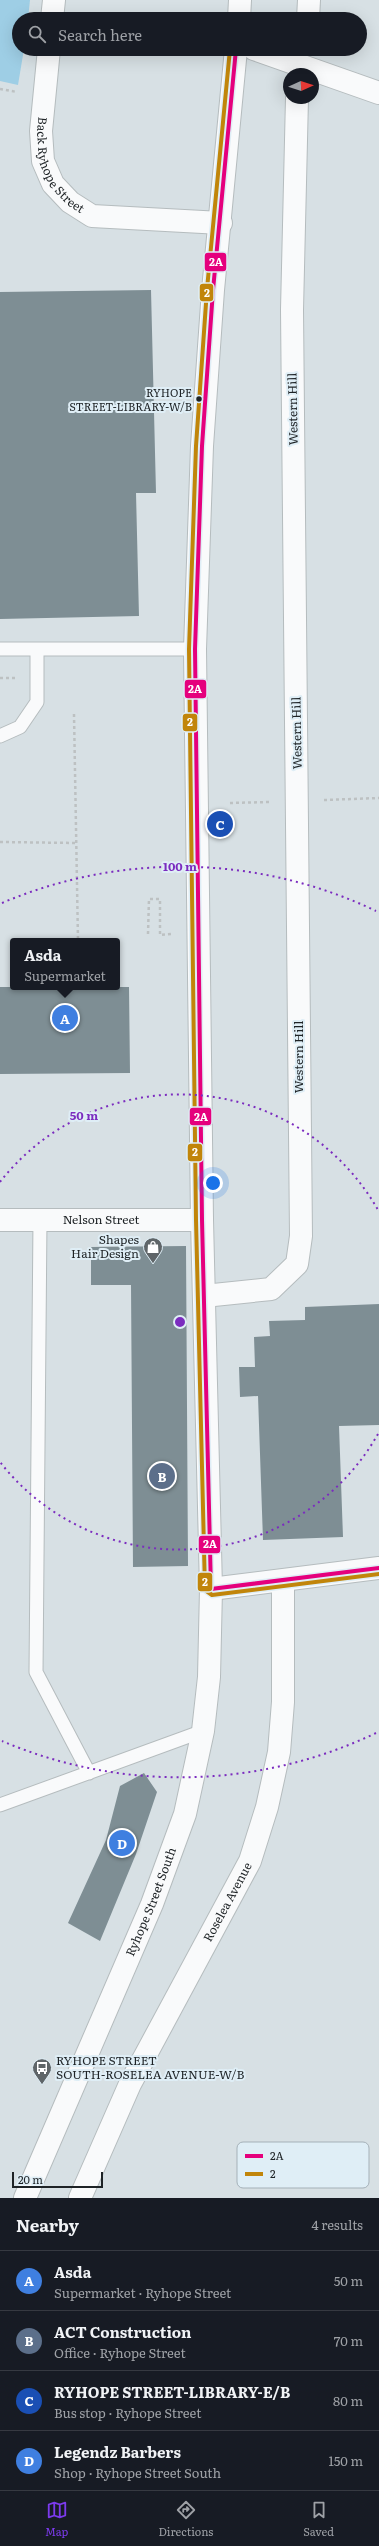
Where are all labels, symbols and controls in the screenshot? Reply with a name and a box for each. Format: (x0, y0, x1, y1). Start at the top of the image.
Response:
search box (12, 12, 367, 56)
icon: search (26, 23, 48, 45)
text: Search here (58, 23, 142, 46)
north arrow (283, 68, 319, 104)
street label: Back Ryhope Street (33, 116, 89, 217)
line badge: 2A (204, 252, 227, 272)
text: 2A (209, 253, 224, 269)
line badge: 2 (199, 283, 214, 302)
text: 2 (204, 284, 210, 300)
street label: Western Hill (282, 373, 302, 445)
place label: RYHOPE STREET-LIBRARY-W/B (69, 384, 192, 414)
marker: RYHOPE STREET-LIBRARY-W/B (194, 394, 204, 404)
line badge: 2A (184, 679, 207, 699)
text: 2A (188, 680, 203, 696)
street label: Western Hill (286, 697, 306, 769)
line badge: 2 (182, 713, 198, 732)
text: 2 (187, 713, 193, 729)
pin: C (207, 809, 233, 839)
text: 100 m (163, 857, 197, 875)
popup (10, 938, 120, 990)
text: Asda (24, 943, 62, 966)
text: Supermarket (24, 966, 106, 985)
pin: A (52, 1003, 78, 1033)
street label: Western Hill (289, 1021, 307, 1093)
text: 50 m (70, 1106, 98, 1124)
line badge: 2A (189, 1107, 212, 1126)
text: 2A (194, 1108, 209, 1124)
line badge: 2 (187, 1143, 203, 1162)
text: 2 (192, 1143, 198, 1159)
your location (203, 1173, 223, 1193)
street label: Nelson Street (63, 1210, 139, 1228)
place label: Shapes Hair Design (71, 1230, 140, 1262)
shop icon: Shapes Hair Design (142, 1236, 164, 1264)
centre of rings (173, 1315, 187, 1329)
pin: B (149, 1461, 175, 1491)
line badge: 2A (198, 1535, 221, 1554)
text: 2A (203, 1535, 218, 1551)
line badge: 2 (197, 1572, 213, 1592)
text: 2 (202, 1573, 208, 1589)
pin: D (109, 1828, 135, 1858)
street label: Ryhope Street South (120, 1844, 180, 1959)
street label: Roselea Avenue (198, 1859, 256, 1945)
place label: RYHOPE STREET SOUTH-ROSELEA AVENUE-W/B (56, 2051, 244, 2083)
bus stop icon: RYHOPE STREET SOUTH-ROSELEA AVENUE-W/B (31, 2057, 53, 2085)
legend (237, 2142, 369, 2188)
text: 2A (270, 2147, 284, 2163)
text: 2 (270, 2165, 276, 2181)
scale bar (12, 2170, 103, 2189)
text: 20 m (18, 2171, 43, 2187)
text: Nearby (16, 2212, 79, 2237)
text: 4 results (312, 2215, 363, 2234)
text: Asda (54, 2260, 91, 2283)
text: A (24, 2271, 34, 2290)
text: 50 m (334, 2271, 363, 2290)
text: Supermarket · Ryhope Street (54, 2283, 231, 2302)
text: ACT Construction (54, 2320, 191, 2343)
text: B (25, 2331, 33, 2350)
text: 70 m (334, 2331, 363, 2350)
text: Office · Ryhope Street (54, 2343, 186, 2362)
text: RYHOPE STREET-LIBRARY-E/B (54, 2380, 290, 2403)
text: C (24, 2391, 34, 2410)
text: 80 m (333, 2391, 363, 2410)
text: Bus stop · Ryhope Street (54, 2403, 201, 2422)
text: Legendz Barbers (54, 2440, 181, 2463)
text: D (24, 2451, 34, 2470)
text: 150 m (328, 2451, 363, 2470)
text: Shop · Ryhope Street South (54, 2463, 221, 2482)
tab: Map (45, 2499, 68, 2539)
tab: Directions (158, 2499, 213, 2539)
tab: Saved (303, 2499, 334, 2539)

